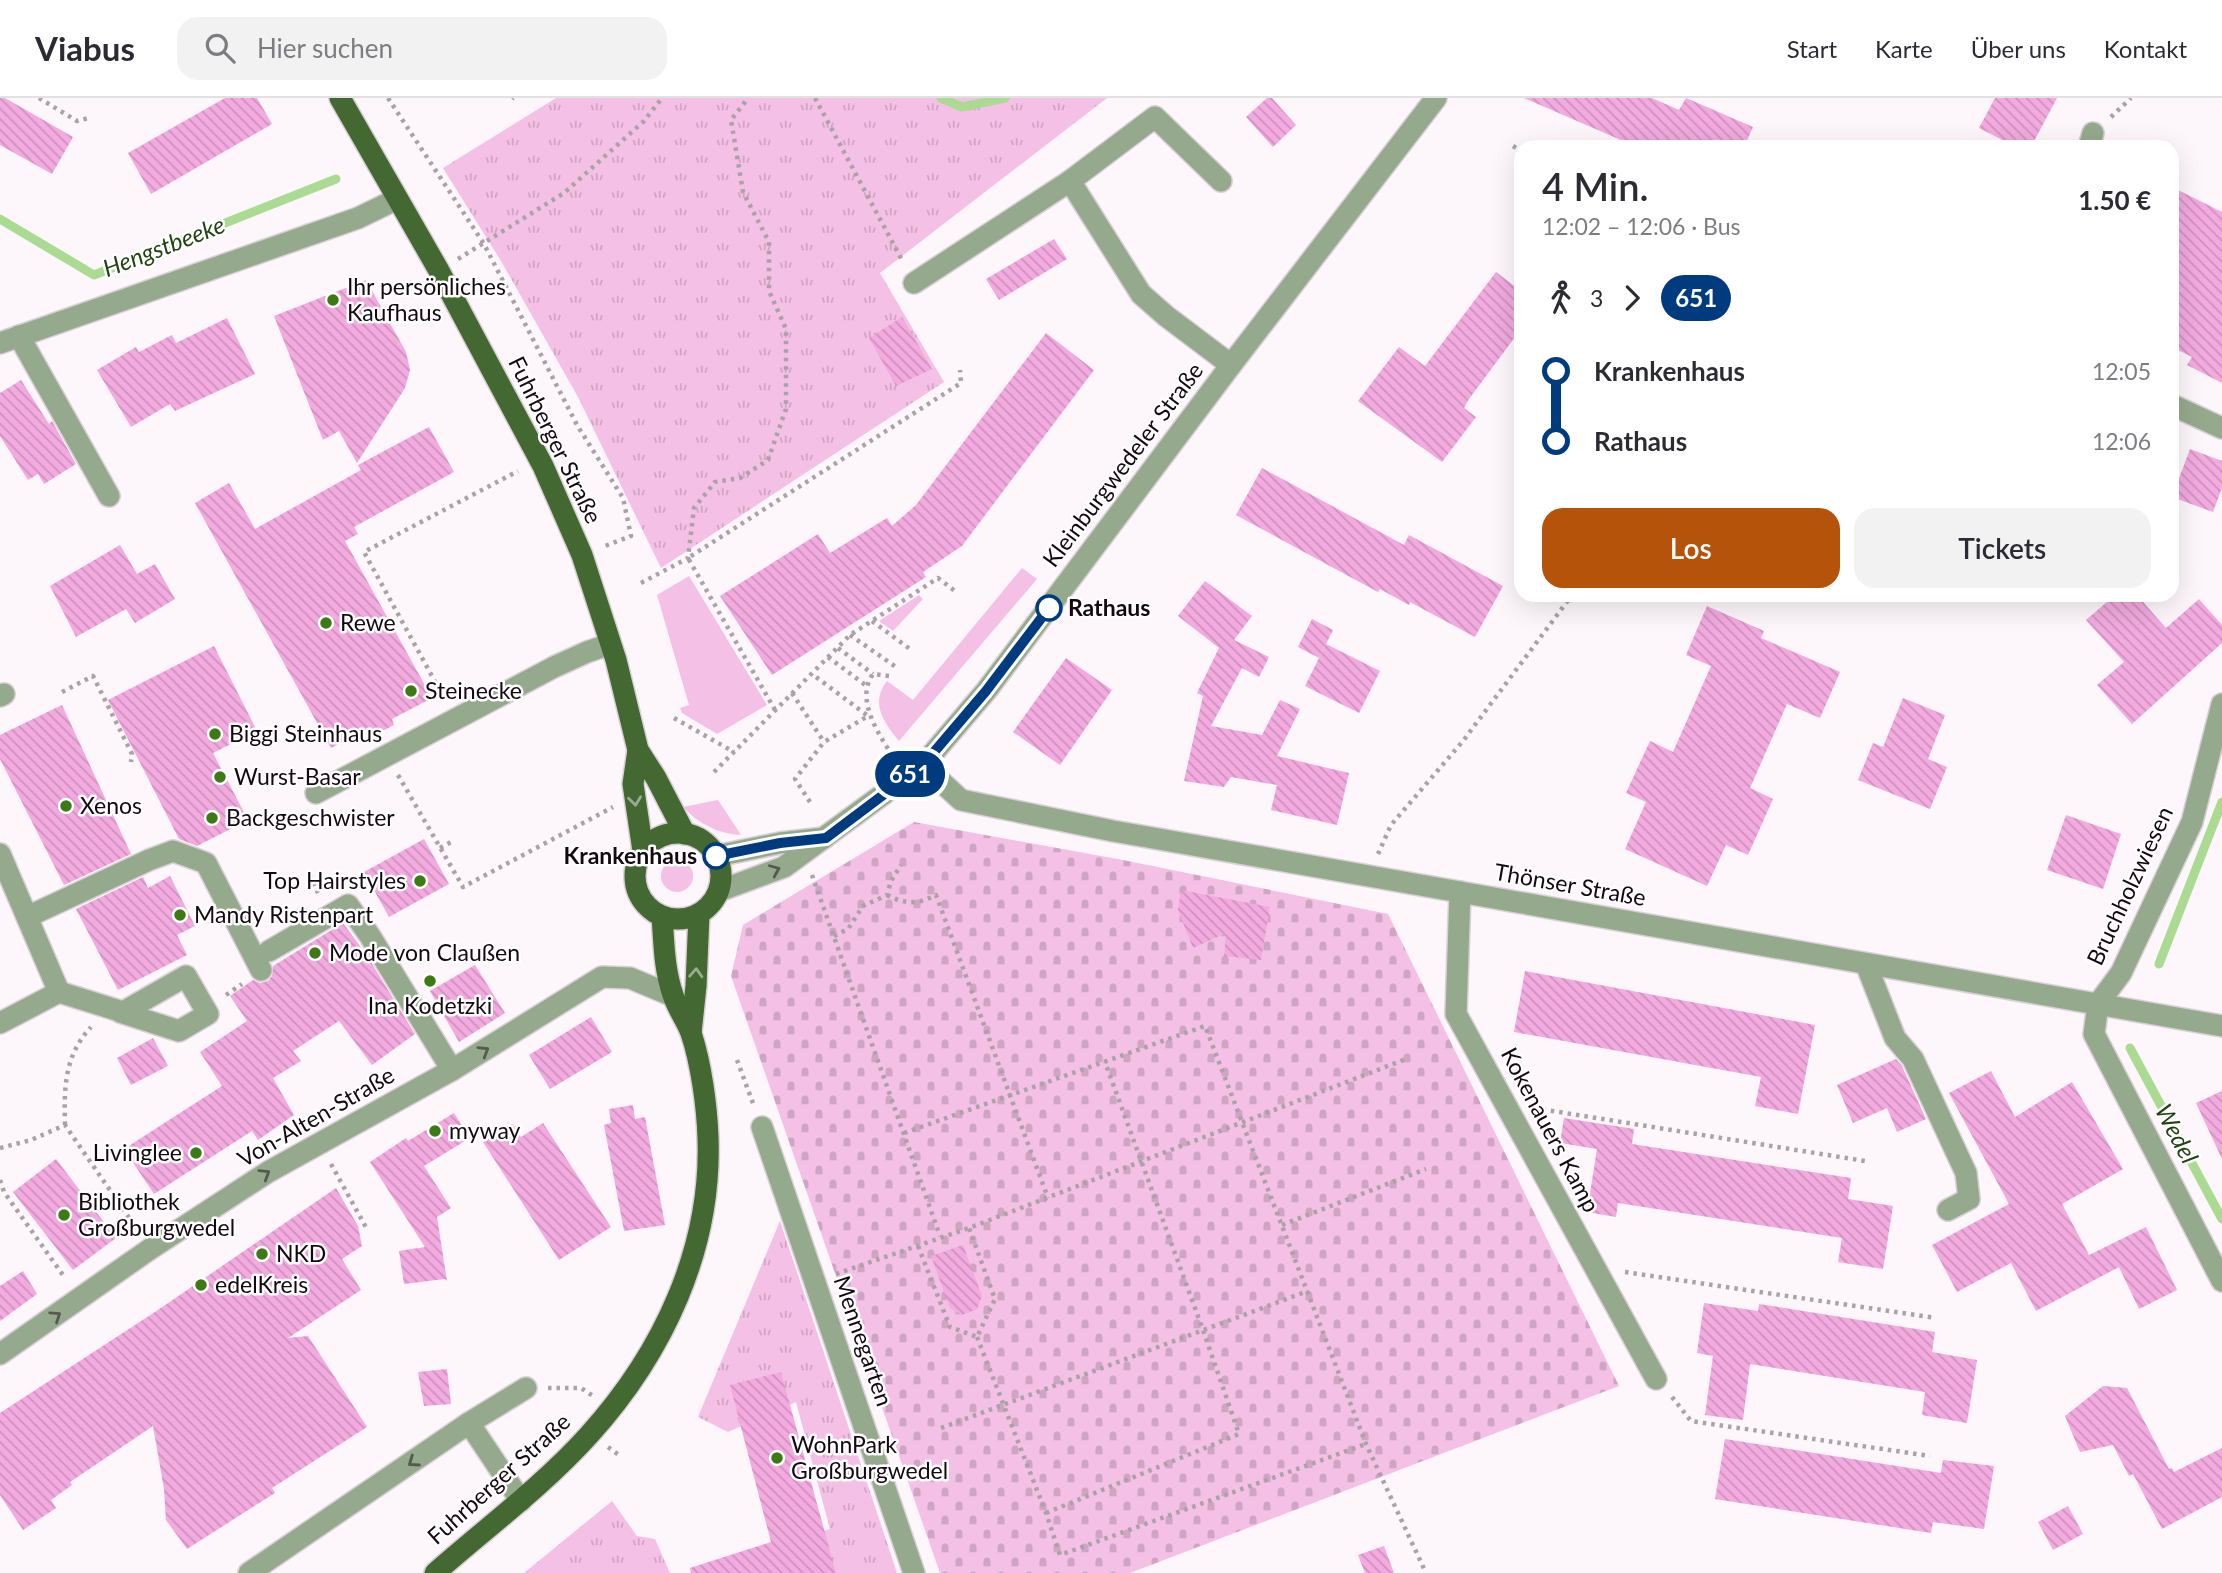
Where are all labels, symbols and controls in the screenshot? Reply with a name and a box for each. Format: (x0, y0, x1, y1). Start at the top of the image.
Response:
search box (177, 17, 667, 80)
text: Viabus (35, 28, 135, 68)
icon: search (201, 29, 239, 67)
text: Hier suchen (257, 32, 393, 64)
text: Start (1787, 34, 1837, 63)
text: Karte (1875, 34, 1933, 63)
text: Über uns (1971, 34, 2066, 63)
text: Kontakt (2104, 34, 2187, 63)
text: 4 Min. (1542, 163, 1649, 209)
text: 1.50 € (2078, 184, 2151, 216)
water label: Hengstbeeke (98, 209, 229, 282)
text: 12:02 – 12:06 · Bus (1542, 212, 1741, 240)
place label: Ihr persönliches Kaufhaus (347, 272, 506, 326)
icon: walk (1542, 279, 1580, 317)
icon: forward (1613, 279, 1651, 317)
text: 651 (1675, 283, 1717, 312)
text: 3 (1590, 284, 1603, 312)
marker: Ihr persönliches Kaufhaus (325, 292, 341, 308)
street label: Fuhrberger Straße (503, 351, 608, 528)
text: Krankenhaus (1594, 355, 1745, 387)
street label: Kleinburgwedeler Straße (1036, 357, 1208, 572)
text: 12:05 (2092, 357, 2151, 385)
text: Rathaus (1594, 425, 1687, 457)
text: 12:06 (2092, 427, 2151, 455)
button: Los (1542, 508, 1840, 588)
button: Tickets (1854, 508, 2151, 588)
place label: Rathaus (1068, 593, 1150, 621)
marker: Rathaus (1036, 595, 1062, 621)
place label: Rewe (340, 608, 396, 636)
marker: Rewe (318, 615, 334, 631)
place label: Steinecke (425, 676, 522, 704)
marker: Steinecke (403, 683, 419, 699)
place label: Biggi Steinhaus (229, 719, 382, 747)
marker: Biggi Steinhaus (207, 726, 223, 742)
line badge: 651 (870, 751, 950, 797)
text: 651 (889, 759, 931, 788)
place label: Wurst-Basar (234, 762, 361, 790)
marker: Wurst-Basar (212, 769, 228, 785)
place label: Xenos (80, 791, 142, 819)
one-way arrow (627, 795, 642, 806)
marker: Xenos (58, 798, 74, 814)
street label: Bruchholzwiesen (2080, 802, 2178, 969)
place label: Backgeschwister (226, 803, 395, 831)
marker: Backgeschwister (204, 810, 220, 826)
place label: Krankenhaus (563, 841, 697, 869)
marker: Krankenhaus (703, 843, 729, 869)
street label: Thönser Straße (1492, 857, 1648, 911)
one-way arrow (768, 864, 780, 878)
place label: Top Hairstyles (263, 866, 406, 894)
marker: Top Hairstyles (412, 873, 428, 889)
place label: Mandy Ristenpart (194, 900, 374, 928)
marker: Mandy Ristenpart (172, 907, 188, 923)
place label: Mode von Claußen (329, 938, 520, 966)
marker: Mode von Claußen (307, 945, 323, 961)
one-way arrow (689, 968, 704, 979)
marker: Ina Kodetzki (422, 973, 438, 989)
place label: Ina Kodetzki (368, 991, 492, 1019)
street label: Kokenauers Kamp (1496, 1042, 1606, 1217)
one-way arrow (477, 1046, 490, 1059)
street label: Von-Alten-Straße (232, 1060, 399, 1172)
water label: Wedel (2150, 1099, 2205, 1168)
place label: myway (449, 1116, 521, 1144)
marker: myway (427, 1123, 443, 1139)
place label: Livinglee (93, 1138, 182, 1166)
marker: Livinglee (188, 1145, 204, 1161)
one-way arrow (257, 1170, 270, 1183)
place label: Bibliothek Großburgwedel (78, 1187, 235, 1241)
marker: Bibliothek Großburgwedel (56, 1207, 72, 1223)
place label: NKD (276, 1239, 326, 1267)
marker: NKD (254, 1246, 270, 1262)
place label: edelKreis (215, 1270, 308, 1298)
street label: Mennegarten (829, 1272, 899, 1409)
marker: edelKreis (193, 1277, 209, 1293)
one-way arrow (48, 1311, 61, 1324)
street label: Fuhrberger Straße (421, 1407, 575, 1550)
place label: WohnPark Großburgwedel (791, 1430, 948, 1484)
marker: WohnPark Großburgwedel (769, 1450, 785, 1466)
one-way arrow (408, 1454, 421, 1467)

